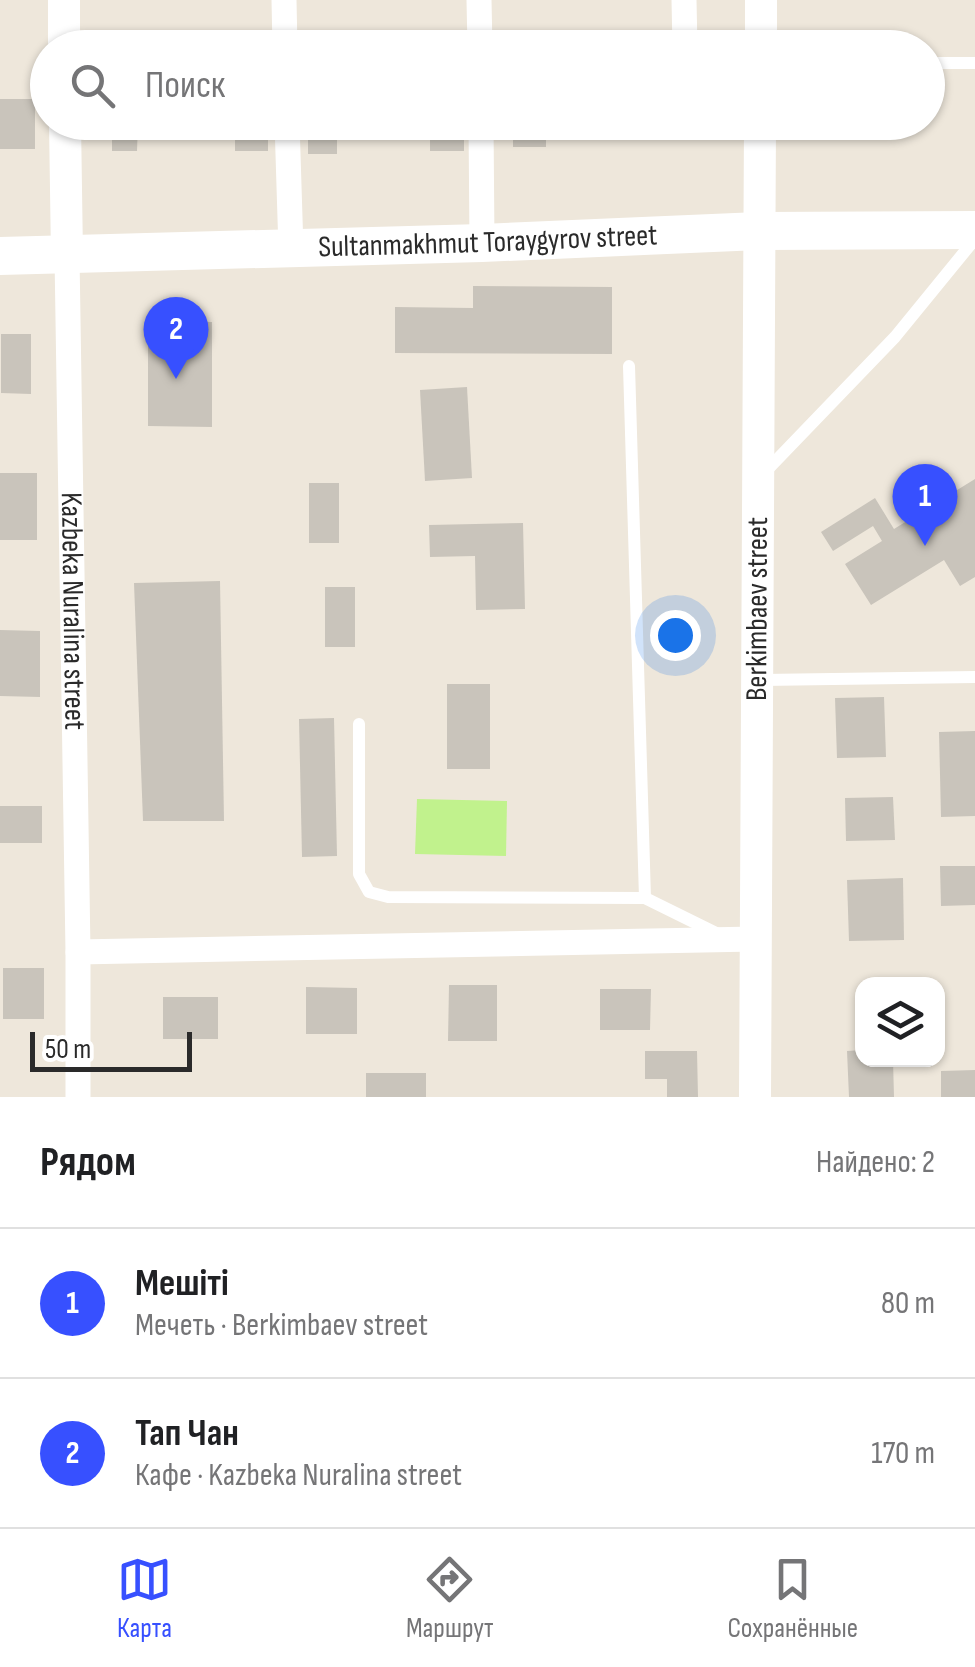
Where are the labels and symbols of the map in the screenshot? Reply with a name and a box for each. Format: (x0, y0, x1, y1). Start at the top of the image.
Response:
street label: Sultanmakhmut Toraygyrov street (318, 217, 658, 265)
pin: 2 (144, 296, 208, 379)
pin: 1 (892, 464, 958, 546)
street label: Kazbeka Nuralina street (53, 492, 92, 730)
street label: Berkimbaev street (739, 517, 776, 701)
your location (650, 610, 701, 661)
scale bar (30, 1027, 192, 1072)

